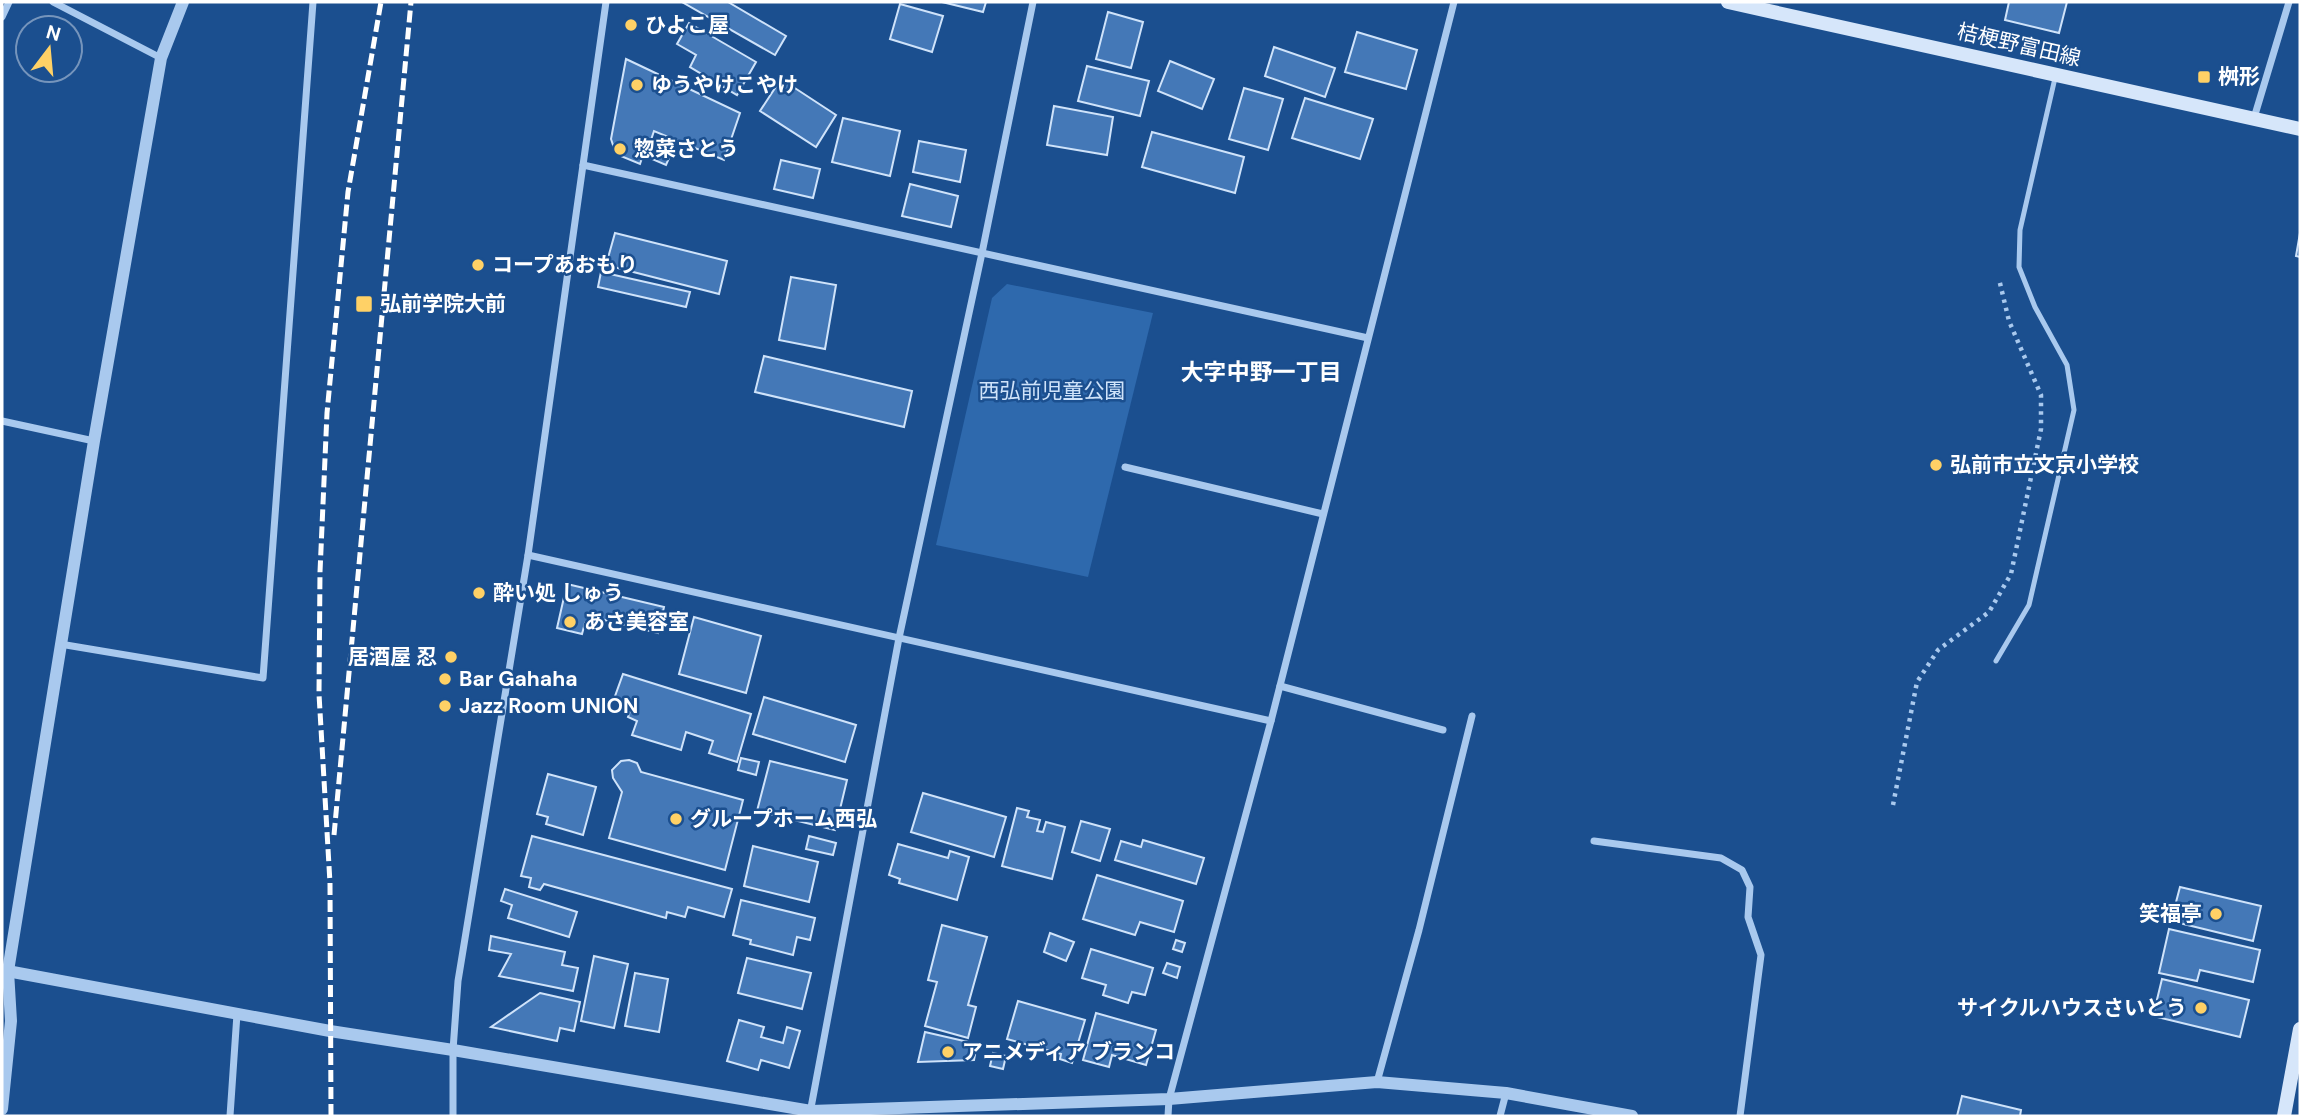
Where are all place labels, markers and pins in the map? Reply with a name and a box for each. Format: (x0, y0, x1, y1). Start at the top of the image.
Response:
place label: ひよこ屋 (645, 11, 729, 39)
marker: ひよこ屋 (623, 17, 639, 33)
place label: 桝形 (2218, 63, 2260, 91)
marker: 桝形 (2196, 69, 2212, 85)
place label: ゆうやけこやけ (651, 71, 798, 99)
marker: ゆうやけこやけ (629, 77, 645, 93)
place label: 惣菜さとう (634, 135, 739, 163)
marker: 惣菜さとう (612, 141, 628, 157)
place label: コープあおもり (492, 251, 638, 279)
marker: コープあおもり (470, 257, 486, 273)
place label: 弘前学院大前 (380, 290, 506, 318)
marker: 弘前学院大前 (354, 294, 374, 314)
place label: 弘前市立文京小学校 (1950, 451, 2139, 479)
marker: 弘前市立文京小学校 (1928, 457, 1944, 473)
place label: 酔い処 しゅう (493, 579, 624, 607)
marker: 酔い処 しゅう (471, 585, 487, 601)
place label: あさ美容室 (584, 608, 689, 636)
marker: あさ美容室 (562, 614, 578, 630)
place label: 居酒屋 忍 (348, 643, 437, 671)
marker: 居酒屋 忍 (443, 649, 459, 665)
place label: Bar Gahaha (459, 665, 577, 693)
marker: Bar Gahaha (437, 671, 453, 687)
place label: Jazz Room UNION (459, 692, 638, 720)
marker: Jazz Room UNION (437, 698, 453, 714)
place label: グループホーム西弘 (690, 805, 877, 833)
marker: グループホーム西弘 (668, 811, 684, 827)
place label: 笑福亭 (2139, 900, 2202, 928)
marker: 笑福亭 (2208, 906, 2224, 922)
place label: サイクルハウスさいとう (1957, 994, 2187, 1022)
marker: サイクルハウスさいとう (2193, 1000, 2209, 1016)
place label: アニメディア ブランコ (962, 1038, 1175, 1066)
marker: アニメディア ブランコ (940, 1044, 956, 1060)

